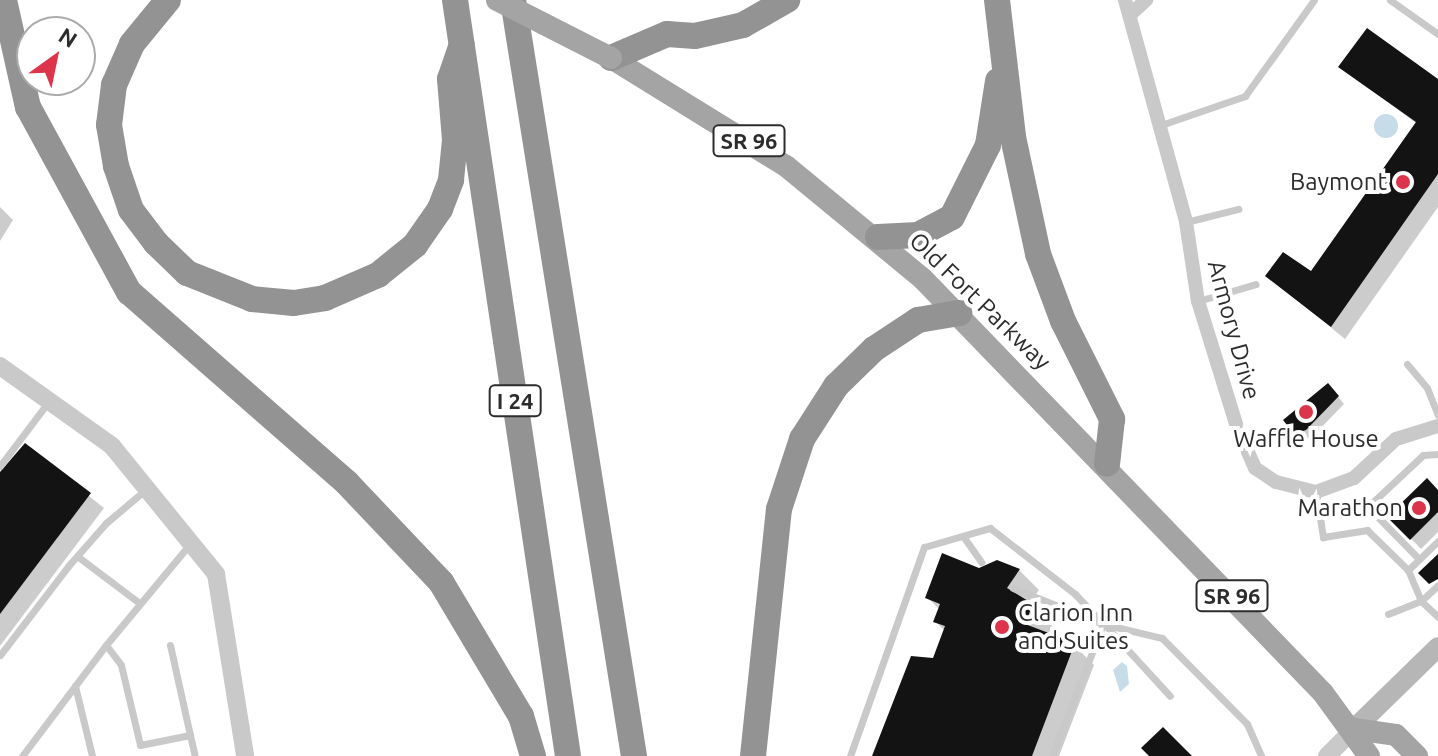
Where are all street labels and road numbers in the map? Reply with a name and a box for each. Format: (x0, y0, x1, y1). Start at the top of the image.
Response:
road number: SR 96 (711, 123, 787, 159)
street label: Old Fort Parkway (903, 226, 1057, 376)
street label: Armory Drive (1202, 257, 1266, 403)
road number: I 24 (487, 383, 543, 419)
road number: SR 96 (1194, 578, 1270, 614)

